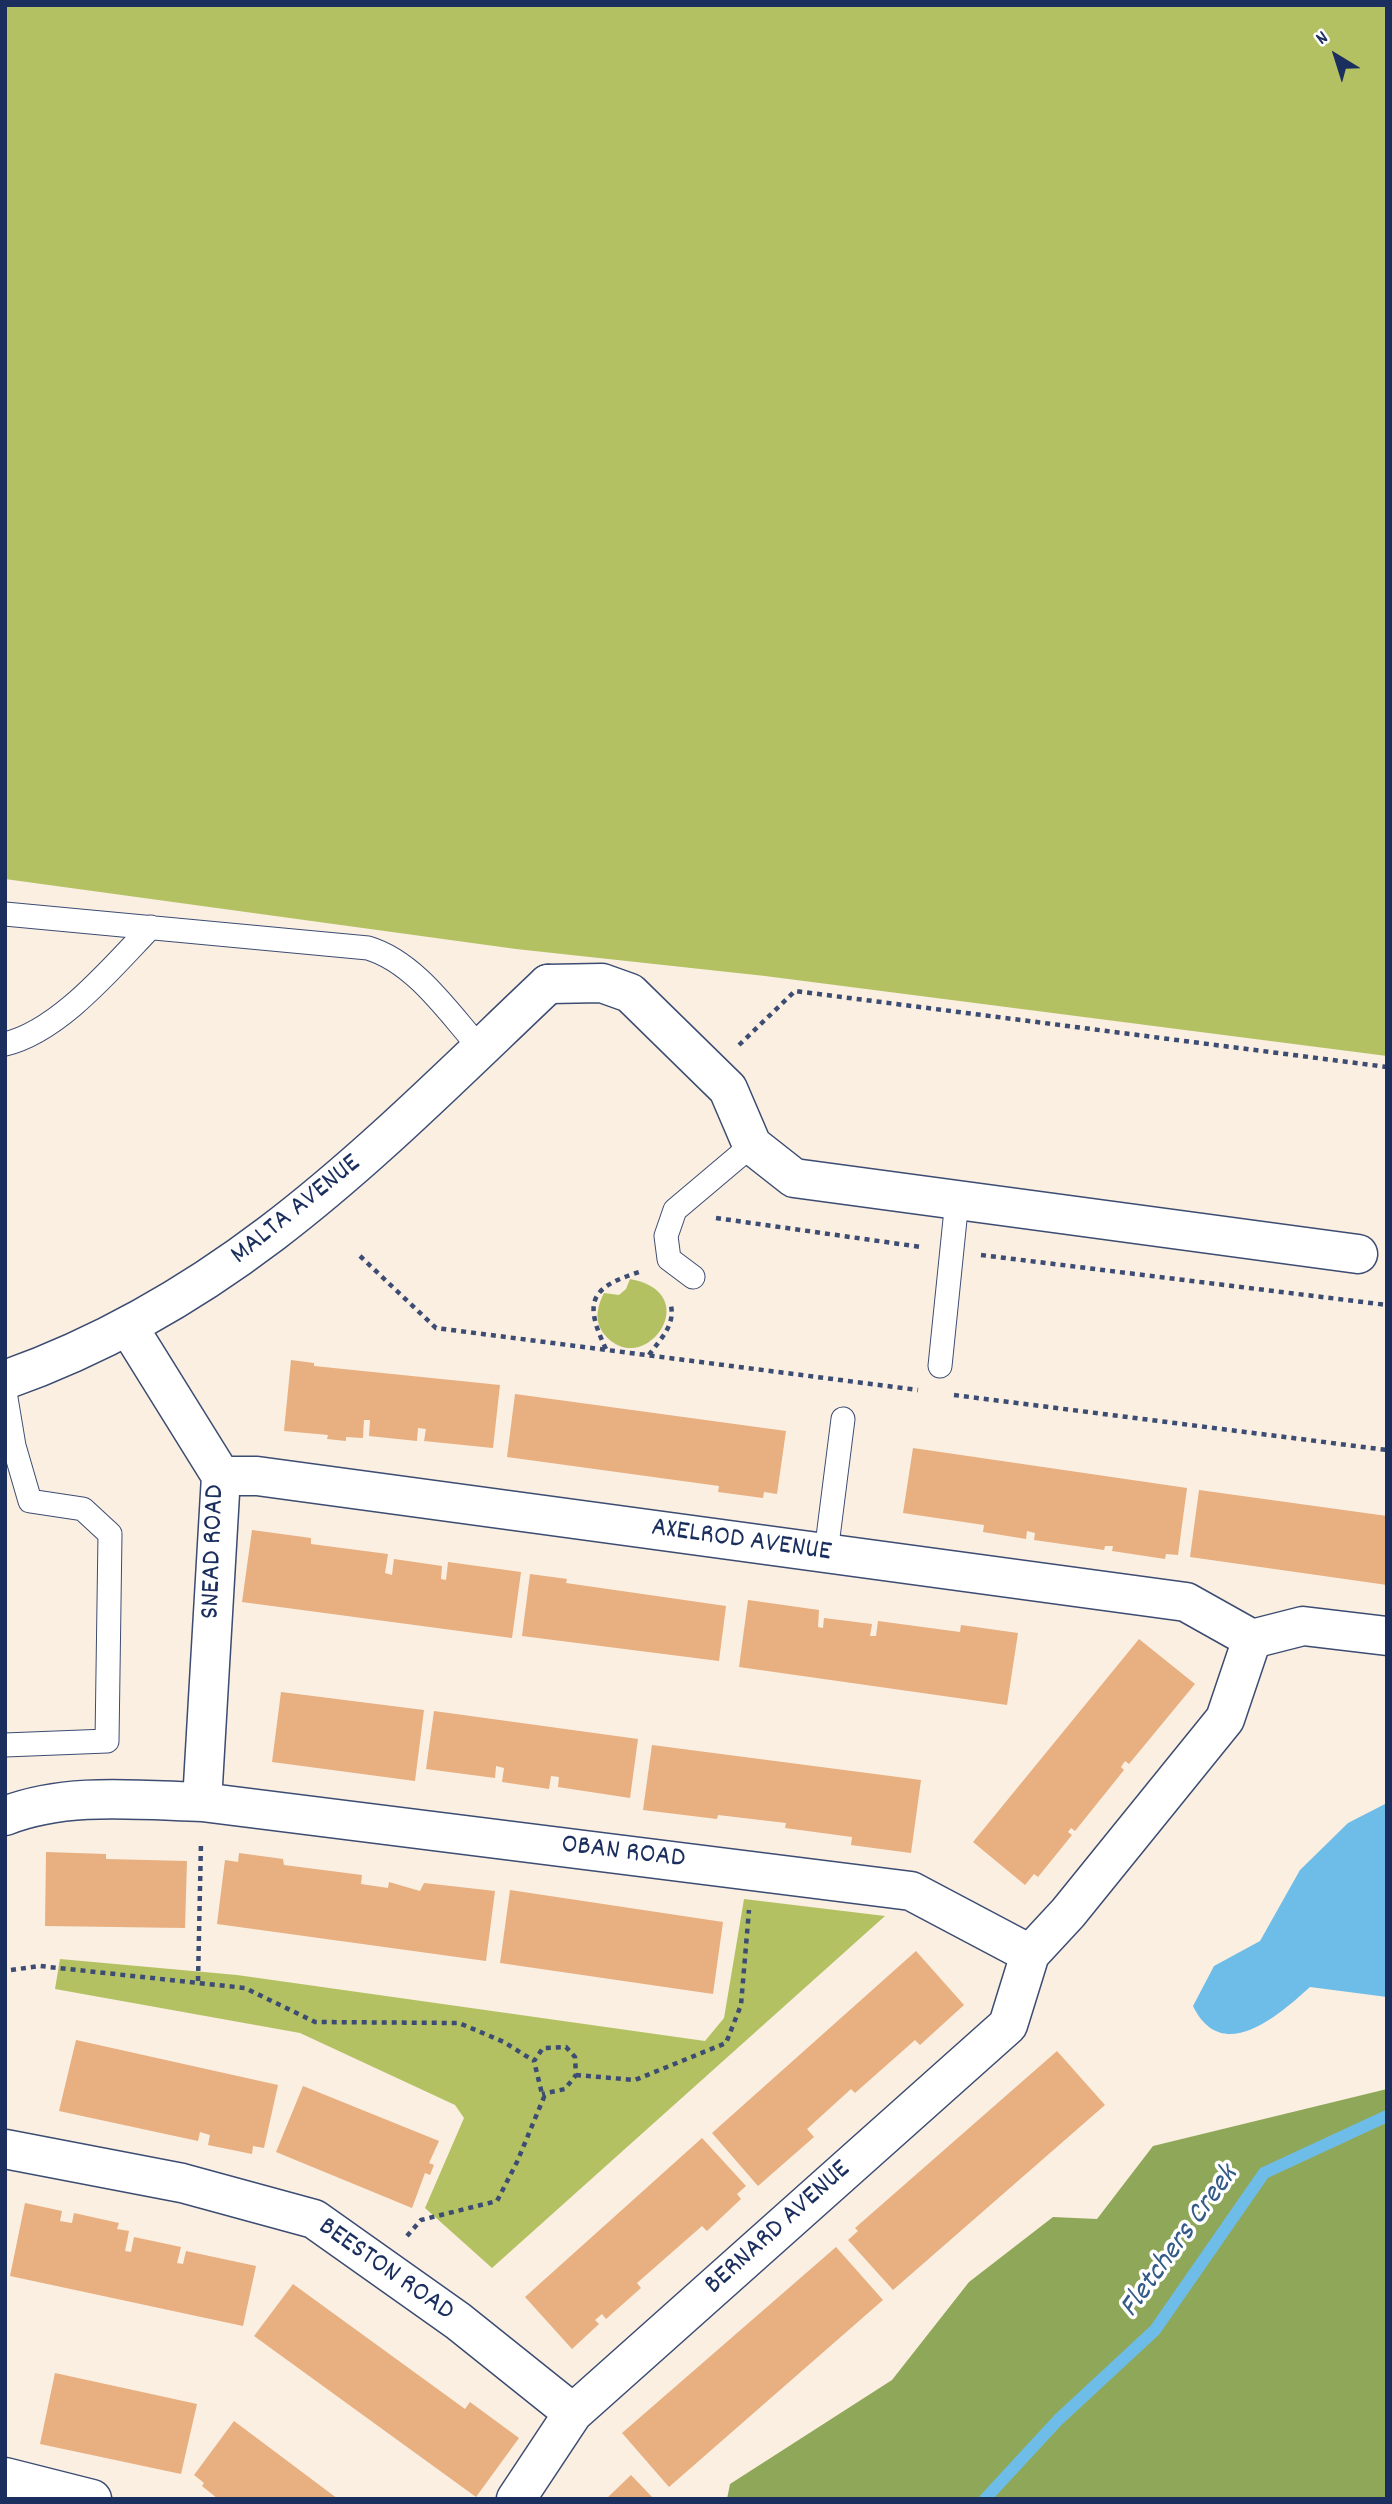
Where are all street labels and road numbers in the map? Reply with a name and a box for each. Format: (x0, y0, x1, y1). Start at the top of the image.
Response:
street label: MALTA AVENUE (225, 1148, 369, 1274)
street label: SNEAD ROAD (196, 1484, 234, 1620)
street label: AXELROD AVENUE (649, 1513, 833, 1571)
street label: OBAN ROAD (559, 1830, 687, 1878)
street label: BERNARD AVENUE (699, 2155, 859, 2303)
street label: BEESTON ROAD (311, 2212, 459, 2330)

